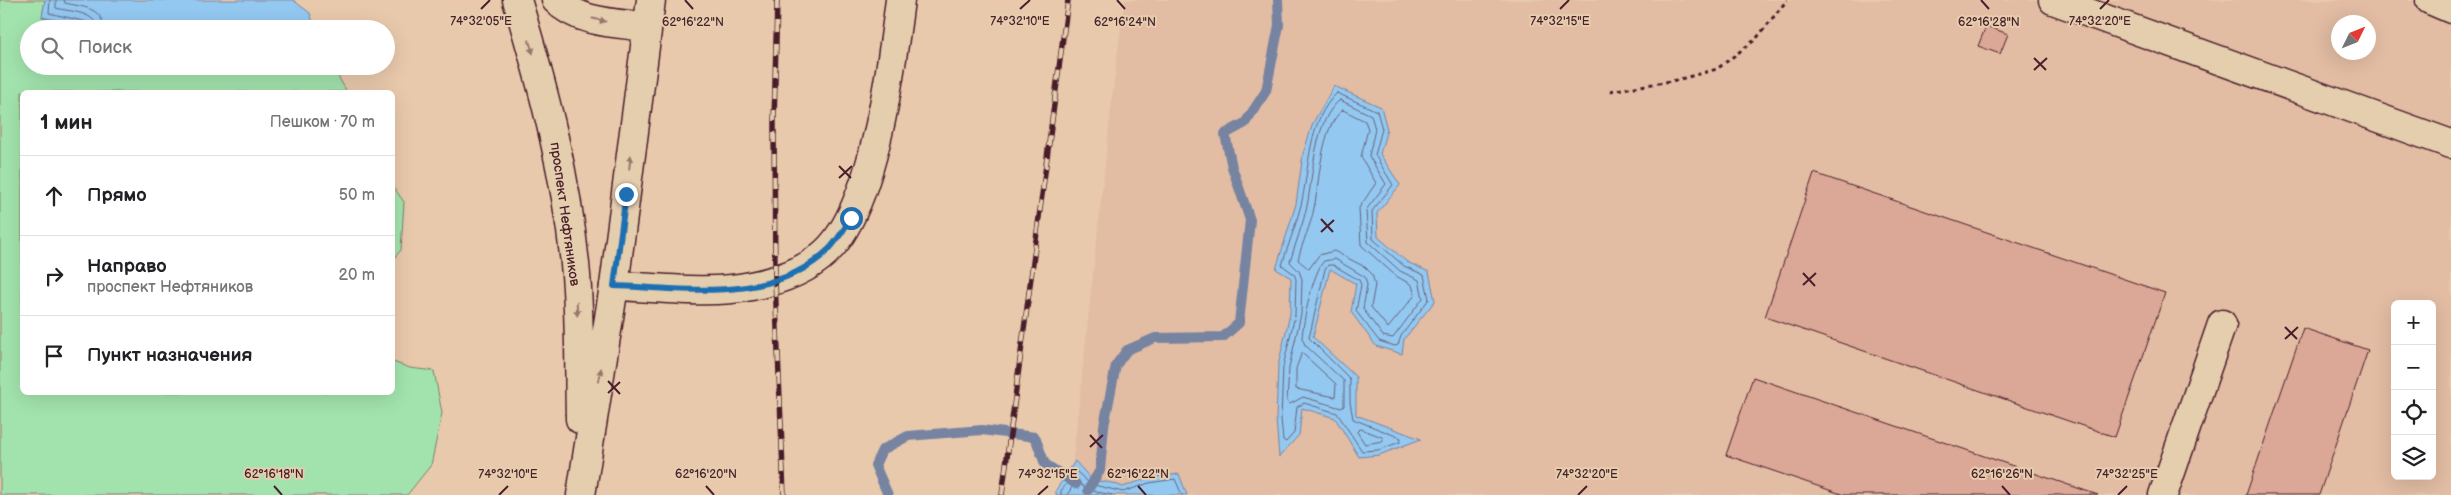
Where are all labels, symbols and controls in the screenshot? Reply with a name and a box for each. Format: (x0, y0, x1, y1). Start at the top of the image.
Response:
text: 74°32'05"E (450, 14, 512, 29)
text: 74°32'10"E (990, 14, 1050, 29)
text: 74°32'15"E (1530, 14, 1590, 29)
text: 74°32'20"E (2069, 14, 2131, 29)
text: 62°16'22"N (662, 15, 724, 30)
text: 62°16'24"N (1094, 15, 1156, 30)
text: 62°16'28"N (1958, 15, 2020, 30)
north arrow (2331, 15, 2376, 60)
one-way arrow (592, 16, 607, 24)
search box (20, 20, 395, 75)
icon: search (38, 34, 66, 62)
text: Поиск (78, 36, 132, 59)
one-way arrow (528, 39, 536, 54)
text: 1 мин (40, 110, 92, 135)
text: Пешком · 70 m (270, 113, 375, 132)
street label: проспект Нефтяников (546, 141, 584, 288)
one-way arrow (626, 154, 634, 170)
icon: ahead (40, 182, 68, 210)
route end (615, 183, 638, 206)
text: Прямо (87, 184, 147, 207)
text: 50 m (339, 186, 375, 205)
route start (840, 207, 863, 230)
text: Направо (87, 255, 167, 278)
icon: right (40, 262, 68, 290)
text: 20 m (339, 266, 375, 285)
text: проспект Нефтяников (87, 278, 253, 297)
map controls (2391, 300, 2436, 480)
button: + (2391, 300, 2436, 345)
one-way arrow (574, 302, 582, 318)
icon: arrive (40, 342, 68, 370)
text: Пункт назначения (87, 344, 252, 367)
button: − (2391, 345, 2436, 390)
one-way arrow (596, 367, 604, 383)
button: locate (2391, 390, 2436, 435)
button: layers (2391, 435, 2436, 480)
text: 62°16'18"N (244, 467, 304, 482)
text: 74°32'10"E (478, 467, 538, 482)
text: 62°16'20"N (675, 467, 737, 482)
text: 74°32'15"E (1018, 467, 1078, 482)
text: 62°16'22"N (1107, 467, 1169, 482)
text: 74°32'20"E (1556, 467, 1618, 482)
text: 62°16'26"N (1971, 467, 2033, 482)
text: 74°32'25"E (2096, 467, 2158, 482)

